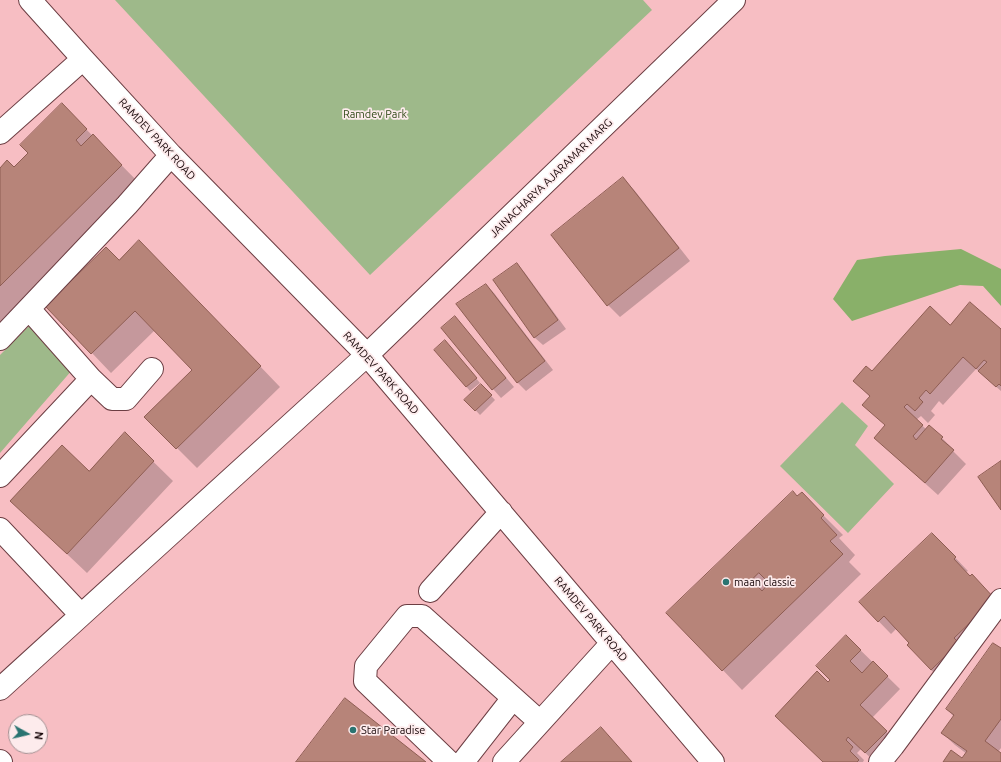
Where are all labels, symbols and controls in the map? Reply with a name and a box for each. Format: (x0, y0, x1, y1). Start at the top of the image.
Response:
street label: RAMDEV PARK ROAD (116, 95, 198, 183)
park label: Ramdev Park (343, 107, 407, 121)
street label: JAINACHARYA AJARAMAR MARG (487, 116, 615, 240)
street label: RAMDEV PARK ROAD (340, 329, 422, 417)
street label: RAMDEV PARK ROAD (552, 574, 630, 664)
place label: maan classic (734, 575, 795, 589)
marker: maan classic (721, 577, 731, 587)
north arrow (8, 714, 48, 754)
place label: Star Paradise (361, 723, 425, 737)
marker: Star Paradise (348, 725, 358, 735)
text: N (32, 731, 45, 740)

